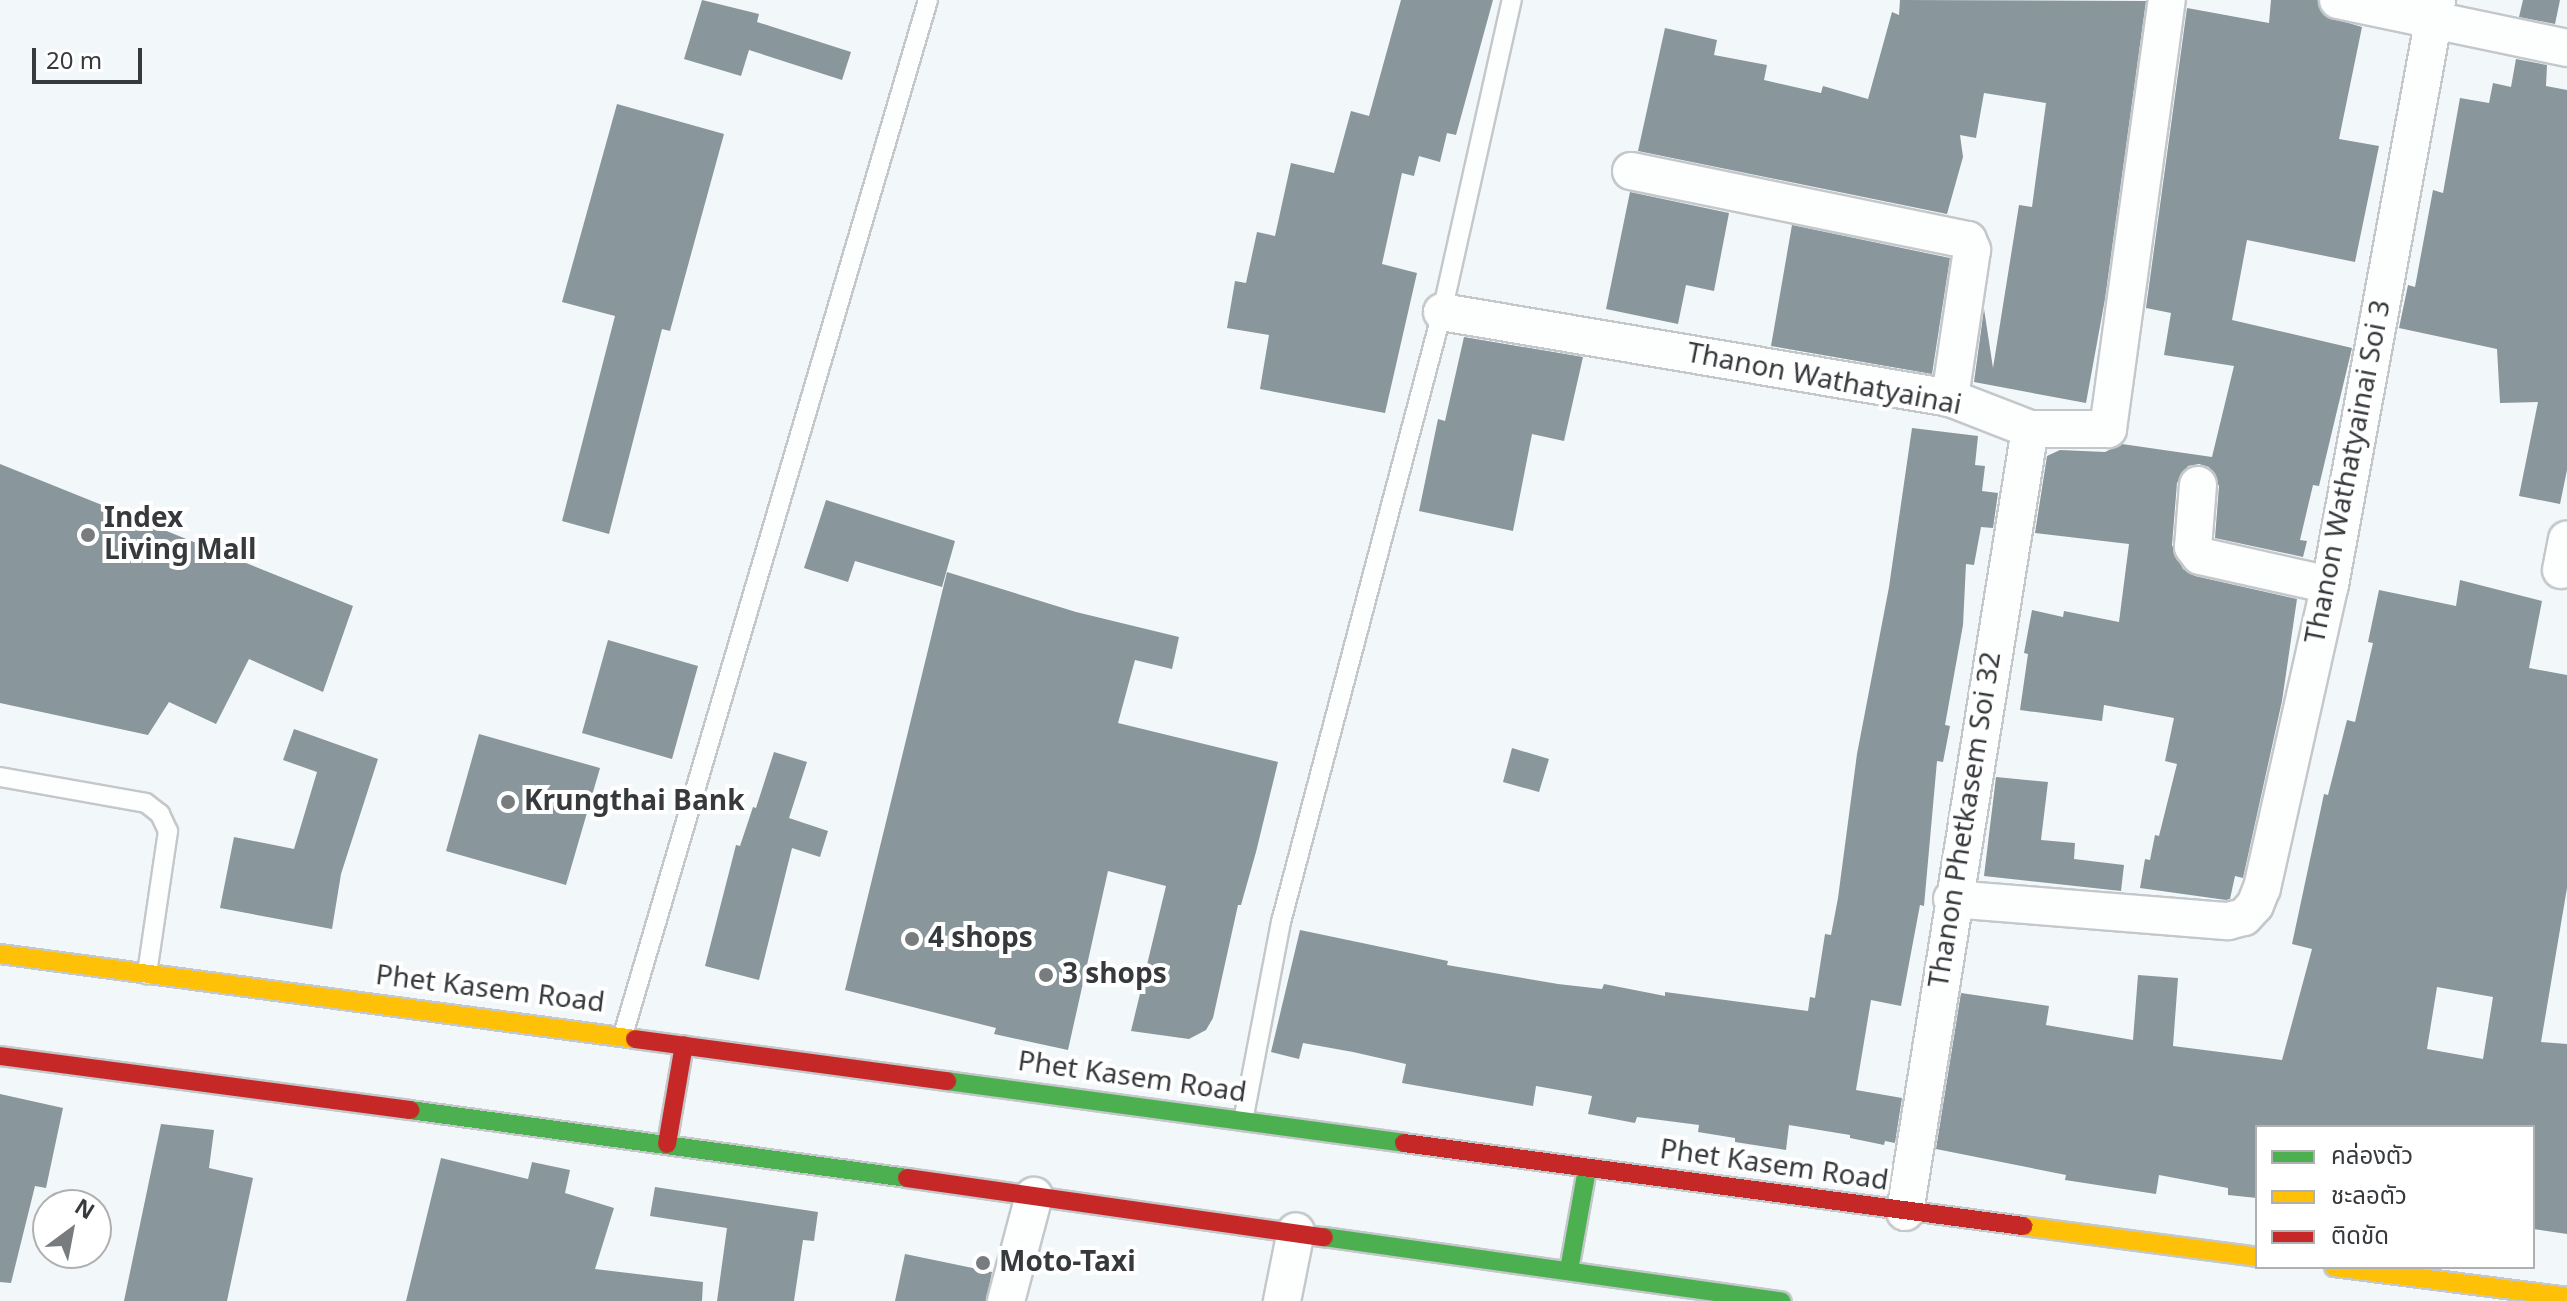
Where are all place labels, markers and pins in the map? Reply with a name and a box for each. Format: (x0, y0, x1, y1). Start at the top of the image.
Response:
place label: Index Living Mall (104, 502, 257, 568)
marker: Index Living Mall (79, 526, 97, 544)
place label: Krungthai Bank (524, 785, 745, 819)
marker: Krungthai Bank (499, 793, 517, 811)
place label: 4 shops (928, 922, 1033, 956)
marker: 4 shops (903, 930, 921, 948)
place label: 3 shops (1062, 958, 1167, 992)
marker: 3 shops (1037, 966, 1055, 984)
place label: Moto-Taxi (999, 1246, 1136, 1280)
marker: Moto-Taxi (974, 1254, 992, 1272)

